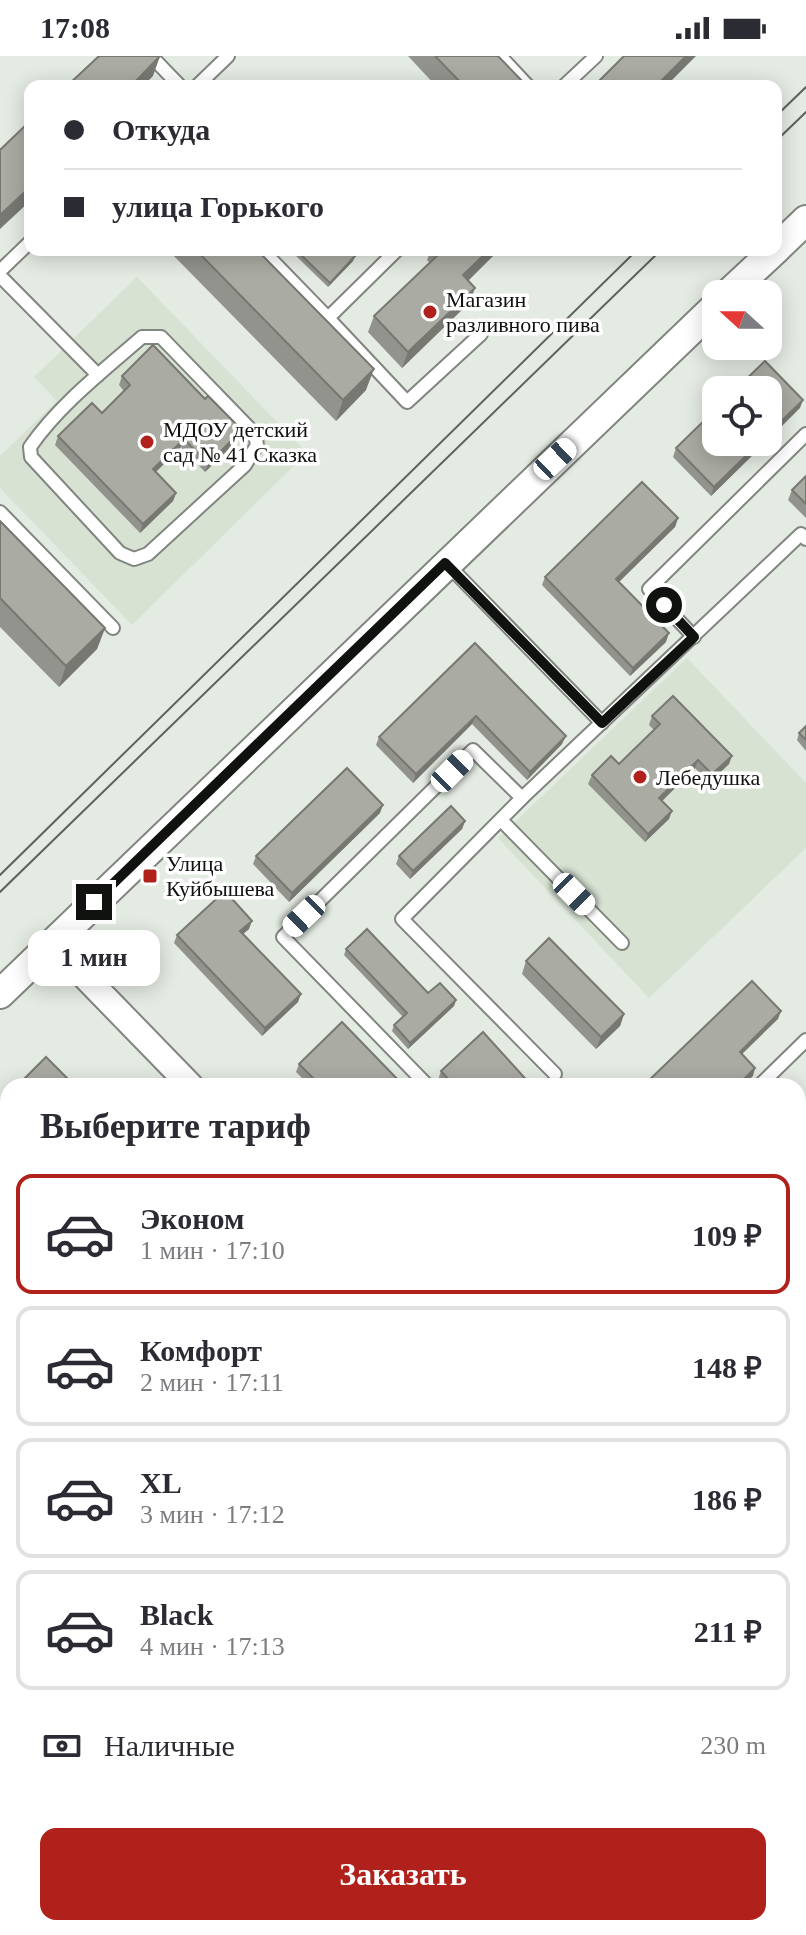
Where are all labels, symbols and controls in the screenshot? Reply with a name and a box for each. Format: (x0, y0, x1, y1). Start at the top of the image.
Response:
text: 17:08 (40, 11, 110, 44)
text: Откуда (112, 113, 210, 146)
text: улица Горького (112, 190, 324, 223)
north arrow (702, 280, 782, 360)
map controls (702, 280, 782, 456)
place label: Магазин разливного пива (446, 287, 600, 337)
marker: Магазин разливного пива (421, 303, 439, 321)
button: locate (702, 376, 782, 456)
place label: МДОУ детский сад № 41 Сказка (163, 417, 317, 467)
marker: МДОУ детский сад № 41 Сказка (138, 433, 156, 451)
car (529, 434, 581, 484)
route start (646, 587, 682, 623)
car (427, 746, 477, 796)
place label: Лебедушка (656, 765, 760, 790)
marker: Лебедушка (631, 768, 649, 786)
place label: Улица Куйбышева (166, 851, 275, 901)
marker: Улица Куйбышева (141, 867, 159, 885)
car (549, 869, 599, 919)
route end (76, 884, 112, 920)
car (278, 891, 330, 941)
callout: 1 мин (28, 930, 160, 986)
text: 1 мин (60, 943, 128, 972)
text: Выберите тариф (40, 1106, 311, 1146)
icon: car (44, 1198, 116, 1270)
text: Эконом (140, 1202, 244, 1235)
text: 109 ₽ (692, 1219, 762, 1252)
text: 1 мин · 17:10 (140, 1236, 285, 1265)
icon: car (44, 1330, 116, 1402)
text: Комфорт (140, 1334, 262, 1367)
text: 148 ₽ (692, 1351, 762, 1384)
text: 2 мин · 17:11 (140, 1368, 284, 1397)
icon: car (44, 1462, 116, 1534)
text: XL (140, 1466, 182, 1499)
text: 186 ₽ (692, 1483, 762, 1516)
text: 3 мин · 17:12 (140, 1500, 285, 1529)
icon: car (44, 1594, 116, 1666)
text: Black (140, 1598, 213, 1631)
text: 211 ₽ (694, 1615, 762, 1648)
text: 4 мин · 17:13 (140, 1632, 285, 1661)
icon: cash (40, 1724, 84, 1768)
text: Наличные (104, 1729, 235, 1762)
text: 230 m (700, 1731, 766, 1760)
button: Заказать (40, 1828, 766, 1920)

